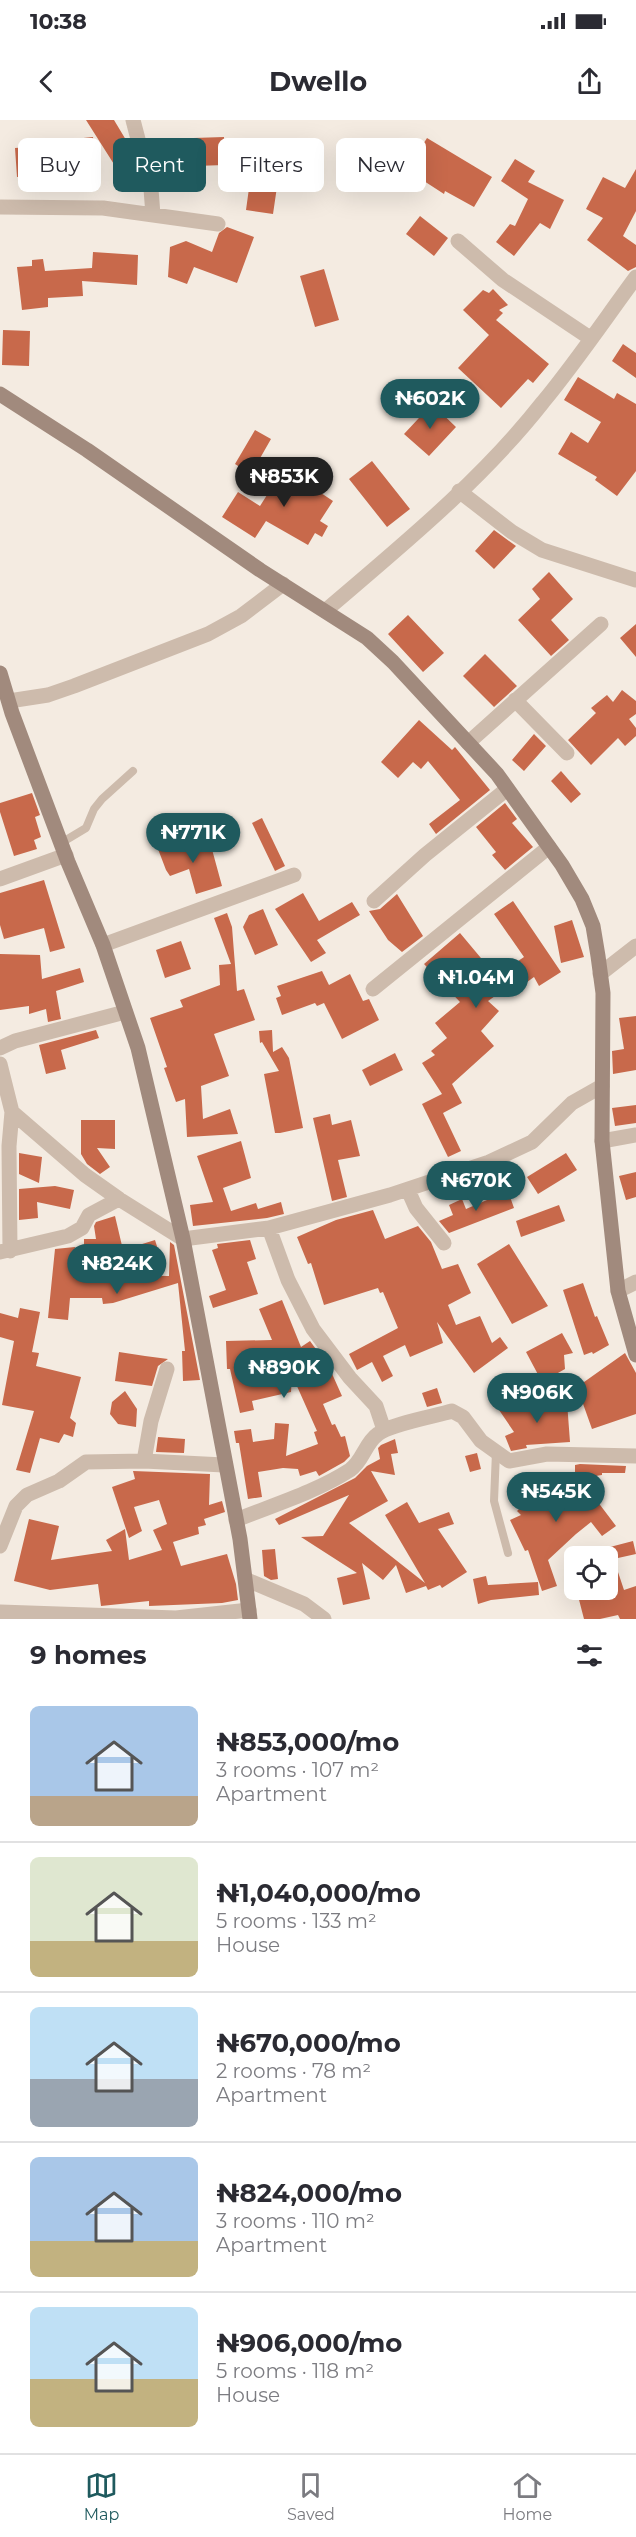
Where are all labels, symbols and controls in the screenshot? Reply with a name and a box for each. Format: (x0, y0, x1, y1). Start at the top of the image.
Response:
text: 10:38 (30, 8, 87, 35)
icon: back (30, 65, 63, 98)
text: Dwello (269, 65, 367, 98)
icon: share (573, 65, 606, 98)
chip: Buy (18, 138, 101, 192)
chip: Rent (113, 138, 206, 192)
chip: Filters (218, 138, 324, 192)
chip: New (336, 138, 426, 192)
pin: ₦602K (388, 379, 472, 430)
text: ₦602K (395, 386, 465, 410)
pin: ₦853K (242, 457, 326, 508)
text: ₦853K (249, 464, 319, 488)
pin: ₦771K (151, 813, 235, 864)
text: ₦771K (160, 820, 226, 844)
pin: ₦1.04M (427, 958, 525, 1009)
text: ₦1.04M (437, 965, 515, 989)
pin: ₦670K (434, 1161, 518, 1212)
text: ₦670K (440, 1168, 512, 1192)
pin: ₦824K (75, 1244, 159, 1295)
text: ₦824K (81, 1251, 153, 1275)
pin: ₦890K (242, 1348, 326, 1399)
text: ₦890K (248, 1355, 320, 1379)
pin: ₦906K (495, 1373, 579, 1424)
text: ₦906K (501, 1380, 573, 1404)
pin: ₦545K (514, 1472, 598, 1523)
text: ₦545K (521, 1479, 591, 1503)
map controls (564, 1546, 618, 1600)
button: locate (564, 1546, 618, 1600)
text: 9 homes (30, 1639, 147, 1671)
icon: filters (573, 1639, 606, 1672)
text: ₦853,000/mo (216, 1726, 399, 1758)
icon: home (78, 1730, 150, 1802)
text: 3 rooms · 107 m² (216, 1758, 379, 1782)
text: Apartment (216, 1782, 327, 1806)
text: ₦1,040,000/mo (216, 1877, 421, 1909)
icon: home (78, 1881, 150, 1953)
text: 5 rooms · 133 m² (216, 1909, 377, 1933)
text: House (216, 1933, 280, 1957)
text: ₦670,000/mo (216, 2027, 401, 2059)
icon: home (78, 2031, 150, 2103)
text: 2 rooms · 78 m² (216, 2059, 371, 2083)
text: Apartment (216, 2083, 327, 2107)
text: ₦824,000/mo (216, 2177, 402, 2209)
icon: home (78, 2181, 150, 2253)
text: 3 rooms · 110 m² (216, 2209, 375, 2233)
text: Apartment (216, 2233, 327, 2257)
text: ₦906,000/mo (216, 2327, 402, 2359)
icon: home (78, 2331, 150, 2403)
text: 5 rooms · 118 m² (216, 2359, 374, 2383)
text: House (216, 2383, 280, 2407)
tab: Map (84, 2469, 119, 2524)
tab: Saved (287, 2469, 335, 2524)
tab: Home (503, 2469, 552, 2524)

